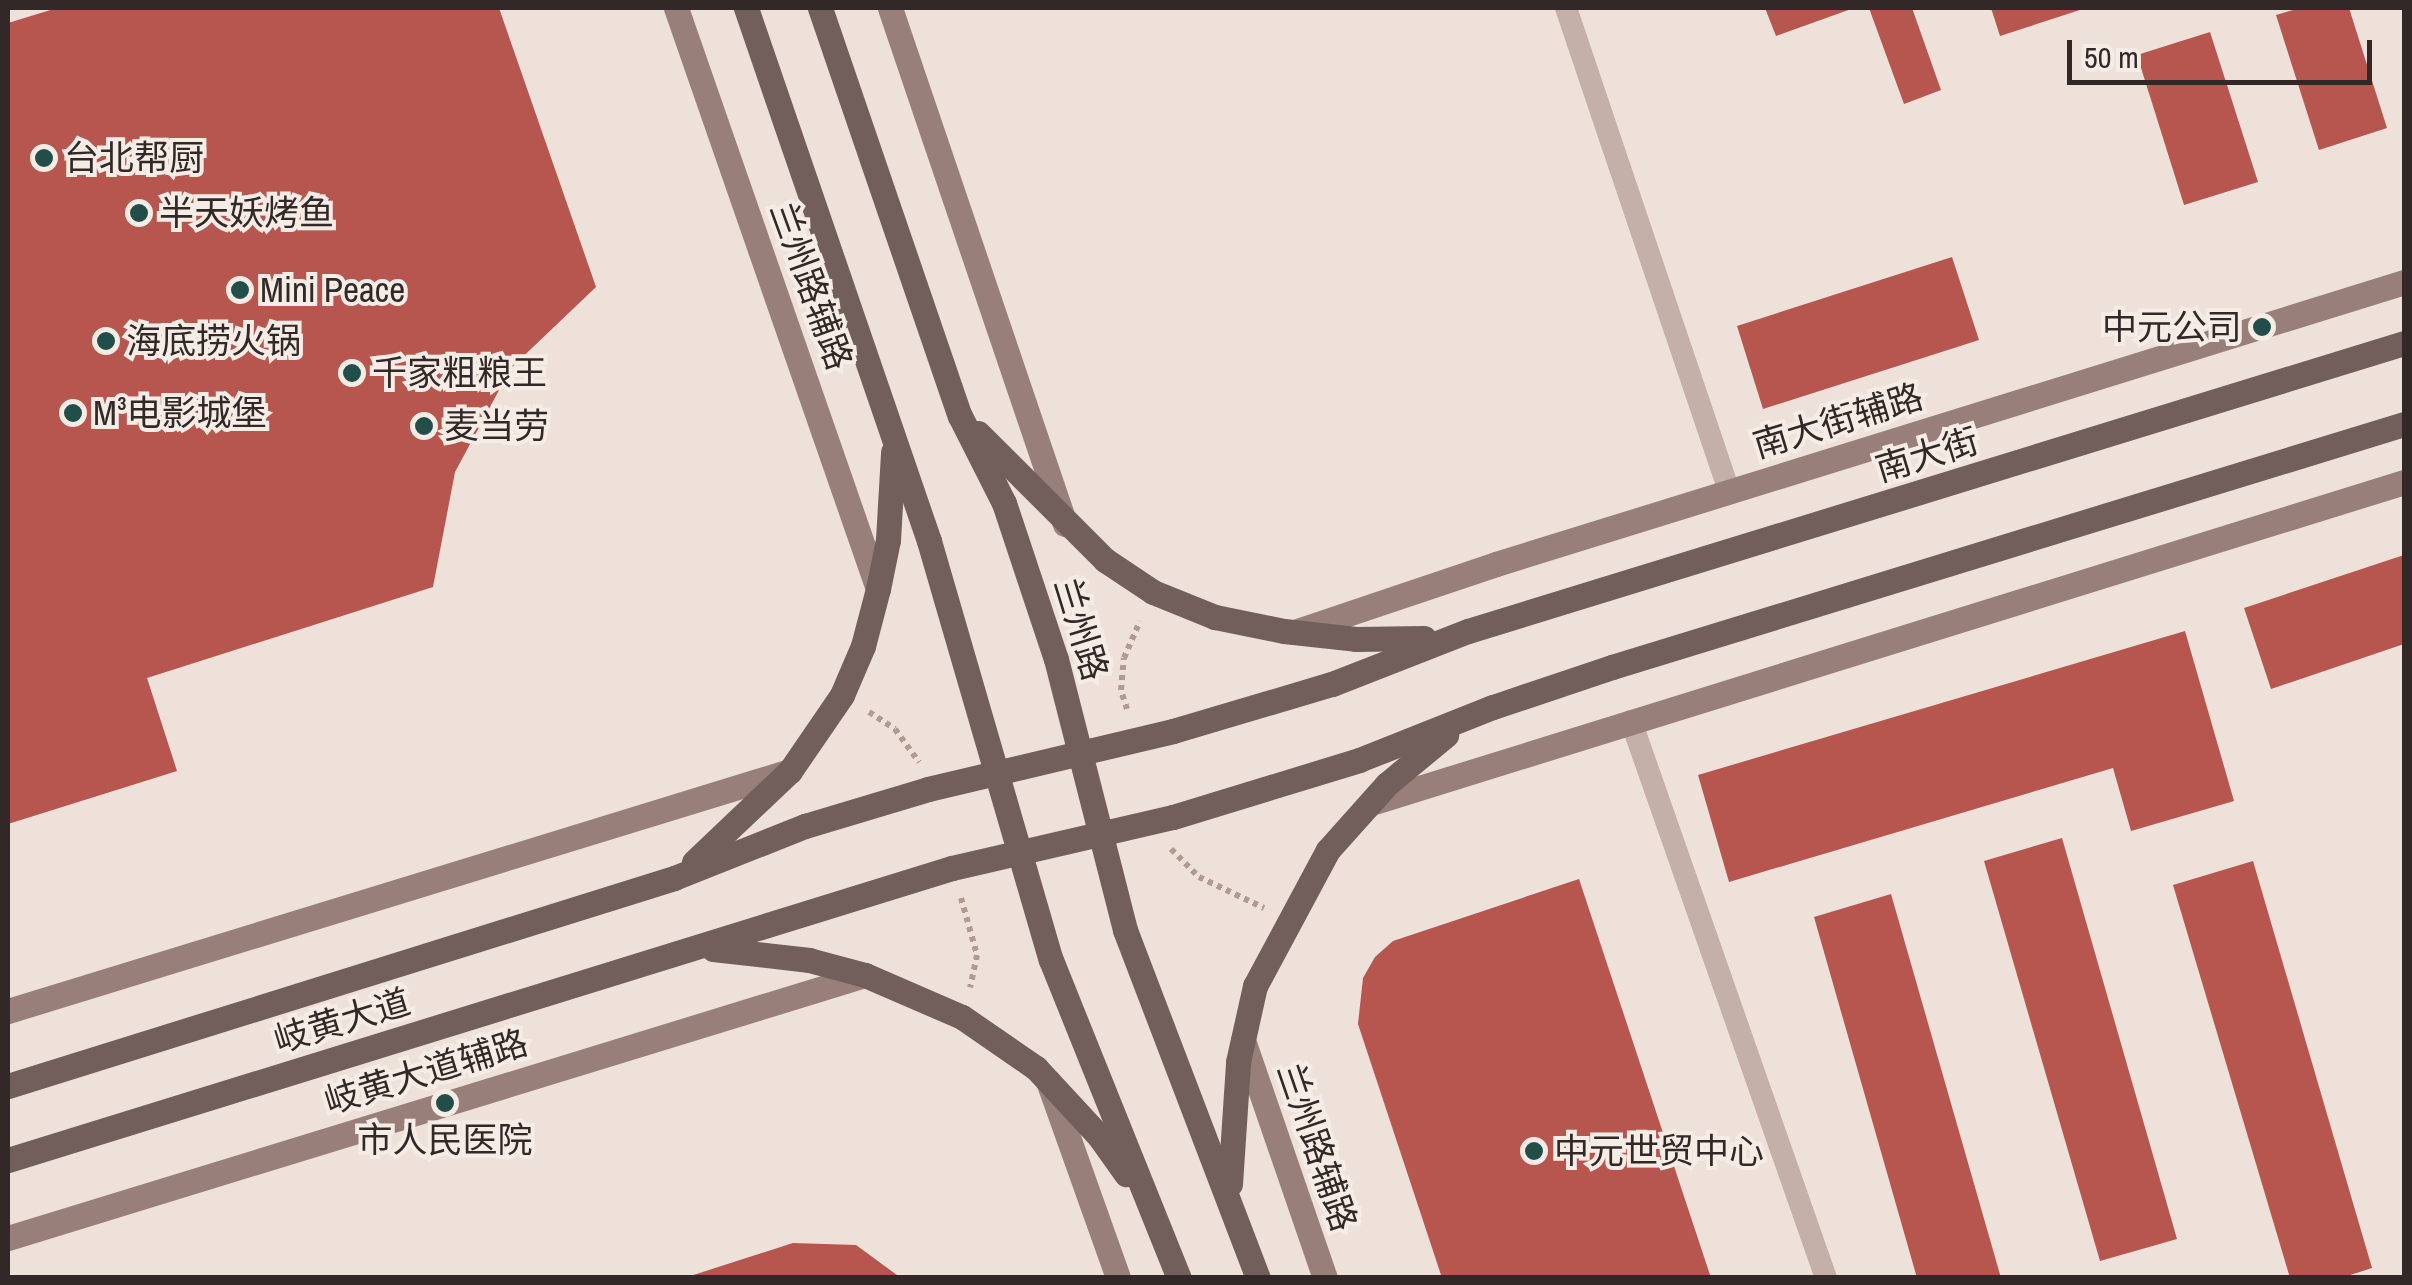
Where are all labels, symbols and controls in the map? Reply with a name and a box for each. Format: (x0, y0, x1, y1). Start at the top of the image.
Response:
scale bar (2072, 20, 2377, 82)
text: 50 m (2084, 37, 2139, 77)
place label: 台北帮厨 (64, 137, 204, 179)
marker: 台北帮厨 (33, 147, 55, 169)
place label: 半天妖烤鱼 (159, 192, 334, 234)
street label: 兰州路辅路 (761, 197, 861, 375)
marker: 半天妖烤鱼 (128, 202, 150, 224)
place label: Mini Peace (260, 269, 405, 311)
marker: Mini Peace (229, 279, 251, 301)
place label: 中元公司 (2102, 306, 2242, 348)
marker: 中元公司 (2251, 316, 2273, 338)
place label: 海底捞火锅 (126, 320, 301, 362)
marker: 海底捞火锅 (95, 330, 117, 352)
place label: 千家粗粮王 (372, 352, 547, 394)
marker: 千家粗粮王 (341, 362, 363, 384)
street label: 南大街辅路 (1748, 375, 1928, 467)
place label: M³电影城堡 (93, 392, 266, 434)
marker: M³电影城堡 (62, 402, 84, 424)
place label: 麦当劳 (444, 405, 549, 447)
marker: 麦当劳 (413, 415, 435, 437)
street label: 南大街 (1871, 420, 1983, 490)
street label: 兰州路 (1046, 573, 1116, 685)
street label: 岐黄大道 (269, 980, 415, 1062)
street label: 岐黄大道辅路 (319, 1021, 533, 1123)
street label: 兰州路辅路 (1269, 1057, 1365, 1237)
marker: 市人民医院 (434, 1092, 456, 1114)
place label: 市人民医院 (358, 1119, 532, 1161)
place label: 中元世贸中心 (1554, 1130, 1764, 1172)
marker: 中元世贸中心 (1523, 1140, 1545, 1162)

